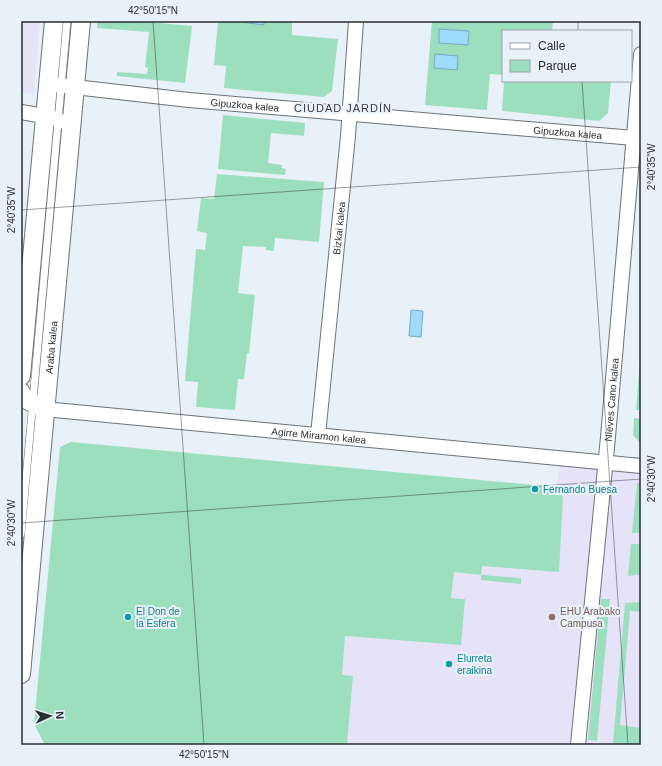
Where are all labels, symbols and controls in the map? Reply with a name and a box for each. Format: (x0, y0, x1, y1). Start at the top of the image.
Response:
text: 42°50'15"N (128, 5, 178, 16)
legend (502, 30, 632, 82)
text: Calle (538, 39, 566, 53)
text: Parque (538, 59, 577, 73)
street label: Gipuzkoa kalea (210, 97, 280, 114)
district label: CIUDAD JARDÍN (294, 102, 392, 114)
street label: Gipuzkoa kalea (533, 124, 603, 141)
text: 2°40'35"W (646, 143, 657, 190)
text: 2°40'35"W (6, 186, 17, 233)
street label: Bizkai kalea (331, 201, 347, 255)
street label: Araba kalea (44, 320, 59, 375)
street label: Nieves Cano kalea (603, 357, 621, 442)
street label: Agirre Miramon kalea (271, 426, 367, 446)
text: 2°40'30"W (646, 455, 657, 502)
marker: Fernando Buesa (530, 484, 540, 494)
place label: Fernando Buesa (543, 484, 617, 495)
text: 2°40'30"W (6, 499, 17, 546)
place label: El Don de la Esfera (136, 606, 180, 629)
place label: EHU Arabako Campusa (560, 606, 621, 629)
marker: El Don de la Esfera (123, 612, 133, 622)
marker: EHU Arabako Campusa (547, 612, 557, 622)
place label: Elurreta eraikina (457, 653, 492, 676)
marker: Elurreta eraikina (444, 659, 454, 669)
north arrow (30, 696, 70, 736)
text: N (54, 711, 66, 720)
text: 42°50'15"N (179, 749, 229, 760)

